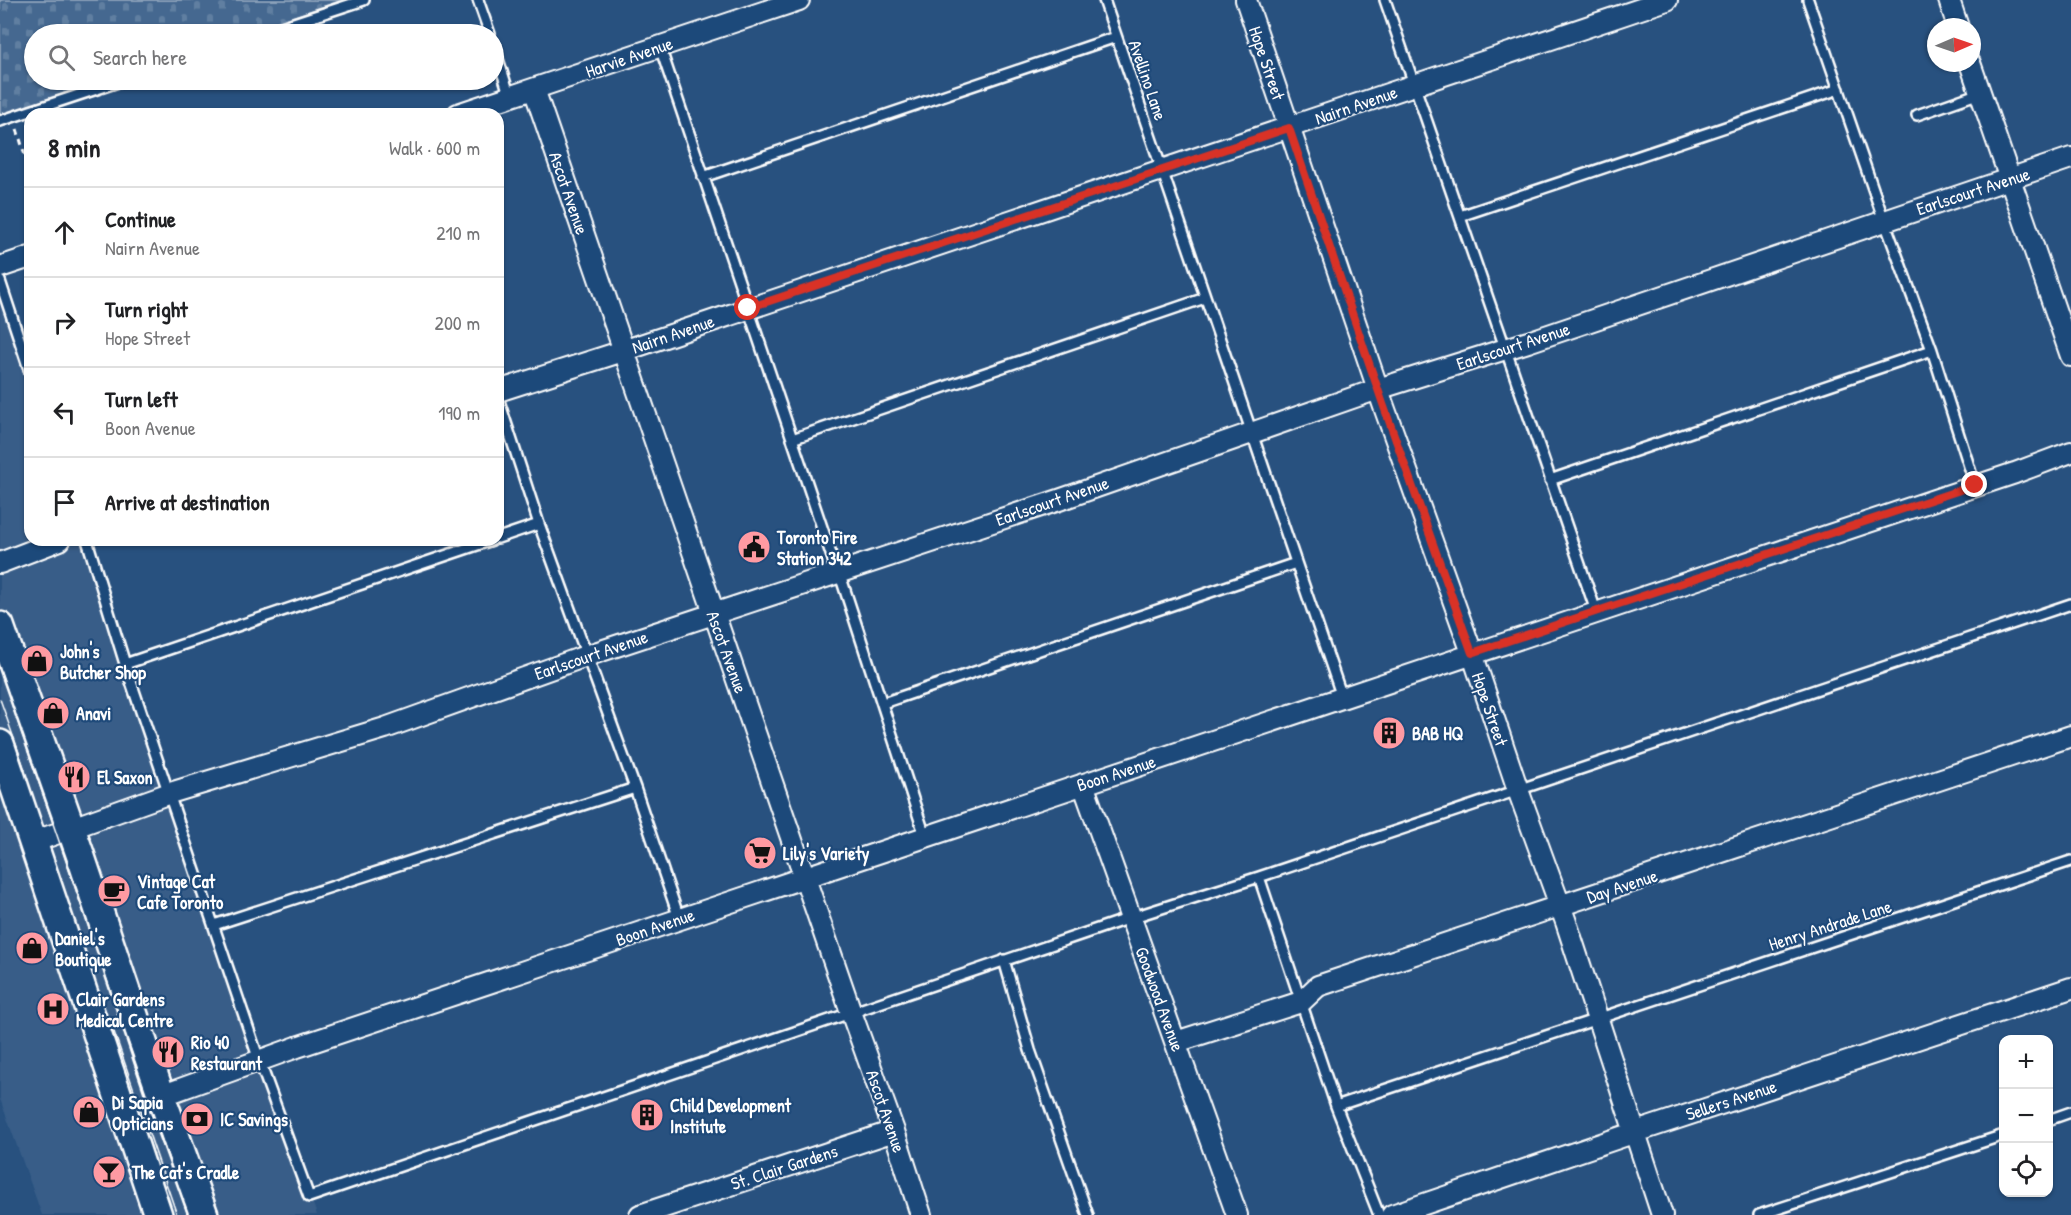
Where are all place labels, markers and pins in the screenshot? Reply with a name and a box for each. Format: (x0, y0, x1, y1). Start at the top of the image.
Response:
place label: Toronto Fire Station 342 (776, 525, 858, 571)
public building icon: Toronto Fire Station 342 (736, 529, 772, 565)
place label: John's Butcher Shop (60, 639, 146, 686)
shop icon: John's Butcher Shop (19, 643, 55, 679)
shop icon: Anavi (35, 695, 71, 731)
place label: Anavi (76, 701, 111, 726)
building icon: BAB HQ (1371, 715, 1407, 751)
place label: BAB HQ (1412, 721, 1464, 746)
restaurant icon: El Saxon (56, 759, 92, 795)
place label: El Saxon (97, 765, 153, 790)
supermarket icon: Lily's Variety (742, 835, 778, 871)
place label: Lily's Variety (783, 841, 870, 867)
place label: Vintage Cat Cafe Toronto (137, 869, 224, 915)
cafe icon: Vintage Cat Cafe Toronto (96, 873, 132, 909)
place label: Daniel's Boutique (55, 926, 112, 973)
shop icon: Daniel's Boutique (14, 930, 50, 966)
place label: Clair Gardens Medical Centre (76, 987, 174, 1033)
hospital icon: Clair Gardens Medical Centre (35, 991, 71, 1027)
place label: Rio 40 Restaurant (191, 1030, 263, 1076)
restaurant icon: Rio 40 Restaurant (150, 1034, 186, 1070)
place label: Di Sapia Opticians (112, 1090, 173, 1137)
place label: Child Development Institute (670, 1093, 792, 1139)
shop icon: Di Sapia Opticians (71, 1094, 107, 1130)
building icon: Child Development Institute (629, 1097, 665, 1133)
bank icon: IC Savings (179, 1101, 215, 1137)
place label: IC Savings (220, 1107, 288, 1133)
bar icon: The Cat's Cradle (91, 1154, 127, 1190)
place label: The Cat's Cradle (131, 1160, 240, 1185)

